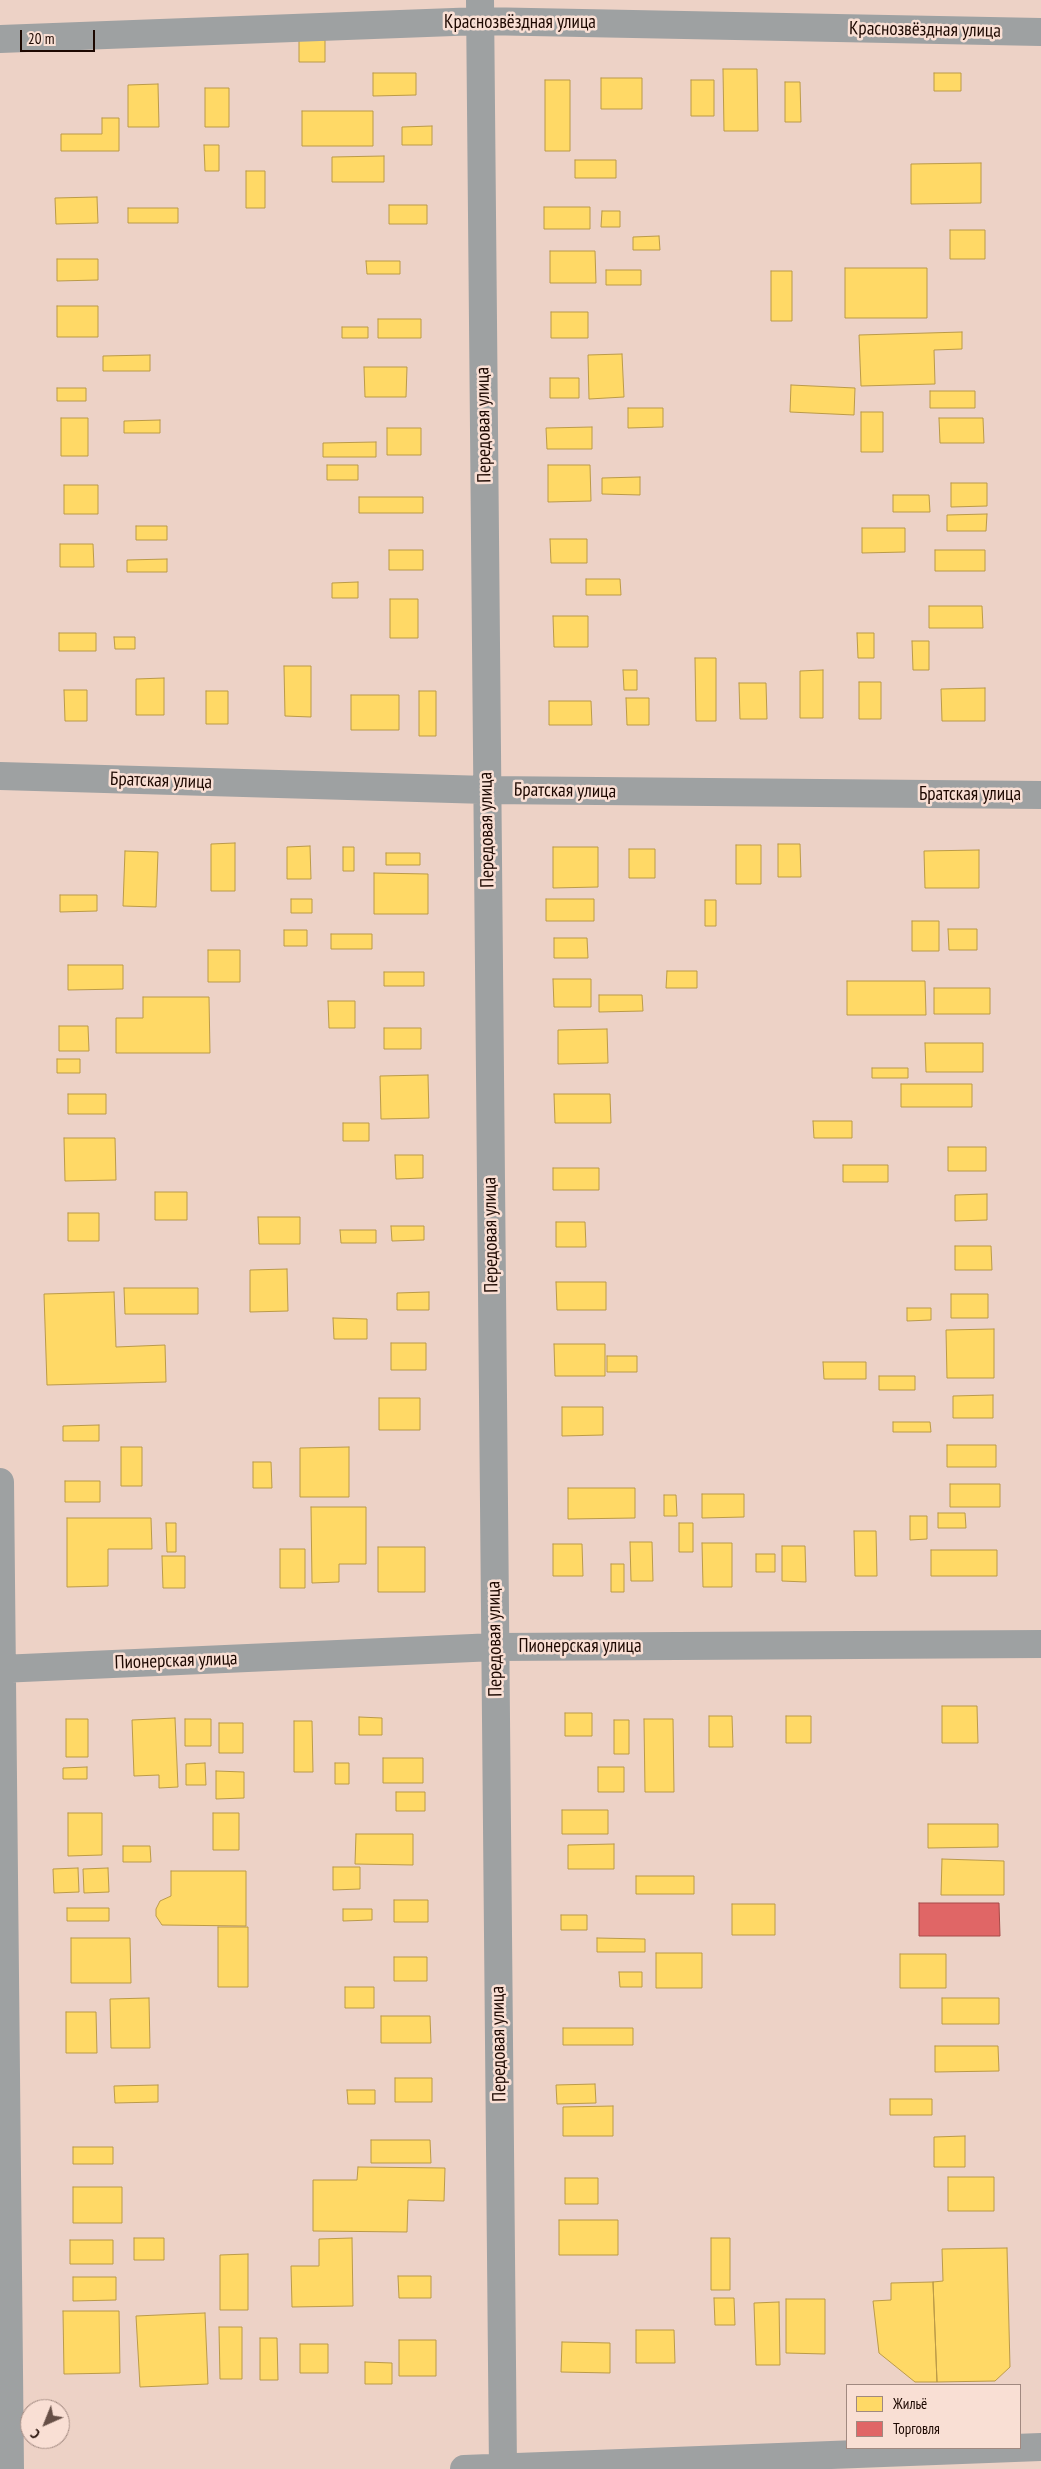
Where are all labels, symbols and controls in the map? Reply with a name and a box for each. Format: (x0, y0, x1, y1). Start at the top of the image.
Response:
street label: Краснозвёздная улица (444, 12, 596, 34)
street label: Краснозвёздная улица (849, 17, 1001, 43)
scale bar (22, 20, 98, 52)
text: 20 m (28, 29, 54, 48)
street label: Передовая улица (472, 367, 496, 483)
street label: Братская улица (110, 768, 212, 794)
street label: Передовая улица (475, 772, 499, 888)
street label: Братская улица (514, 779, 616, 803)
street label: Братская улица (919, 784, 1021, 806)
street label: Передовая улица (479, 1177, 503, 1293)
street label: Передовая улица (483, 1581, 507, 1697)
street label: Пионерская улица (519, 1636, 641, 1658)
street label: Пионерская улица (114, 1647, 238, 1675)
street label: Передовая улица (487, 1986, 511, 2102)
legend (846, 2384, 1021, 2449)
text: Жильё (893, 2394, 927, 2413)
north arrow (20, 2399, 70, 2449)
text: Торговля (893, 2419, 940, 2438)
text: С (27, 2425, 44, 2443)

